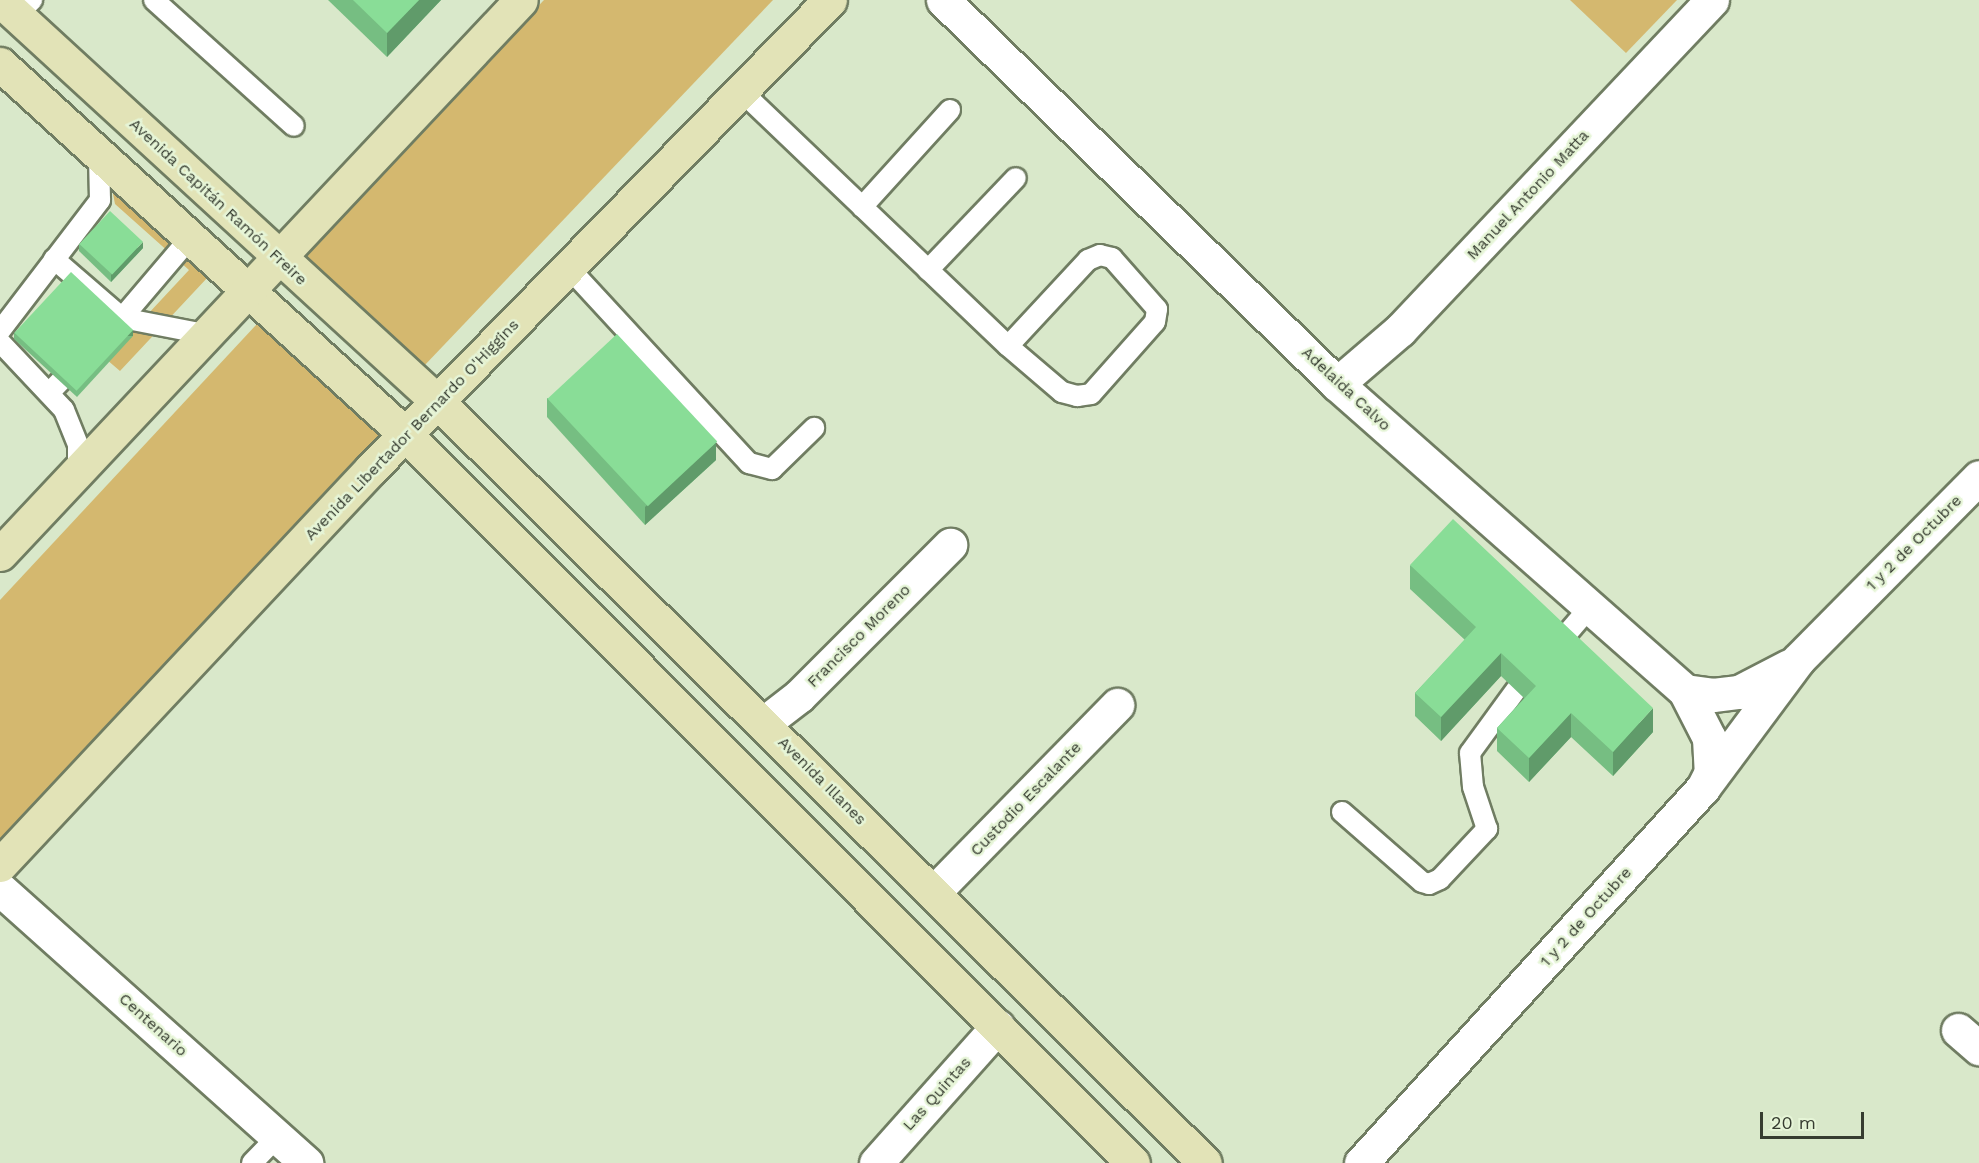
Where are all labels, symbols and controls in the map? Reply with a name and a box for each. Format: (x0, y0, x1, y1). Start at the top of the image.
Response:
street label: Avenida Capitán Ramón Freire (125, 115, 311, 289)
street label: Manuel Antonio Matta (1462, 126, 1594, 264)
street label: Avenida Libertador Bernardo O'Higgins (301, 315, 523, 545)
street label: Adelaida Calvo (1297, 343, 1395, 435)
street label: 1 y 2 de Octubre (1862, 491, 1966, 595)
street label: Francisco Moreno (803, 580, 915, 692)
street label: Avenida Illanes (774, 733, 870, 829)
street label: Custodio Escalante (967, 738, 1085, 860)
street label: 1 y 2 de Octubre (1536, 863, 1636, 971)
street label: Centenario (115, 989, 191, 1061)
street label: Las Quintas (899, 1053, 975, 1135)
scale bar (1763, 1100, 1866, 1138)
text: 20 m (1771, 1112, 1816, 1133)

